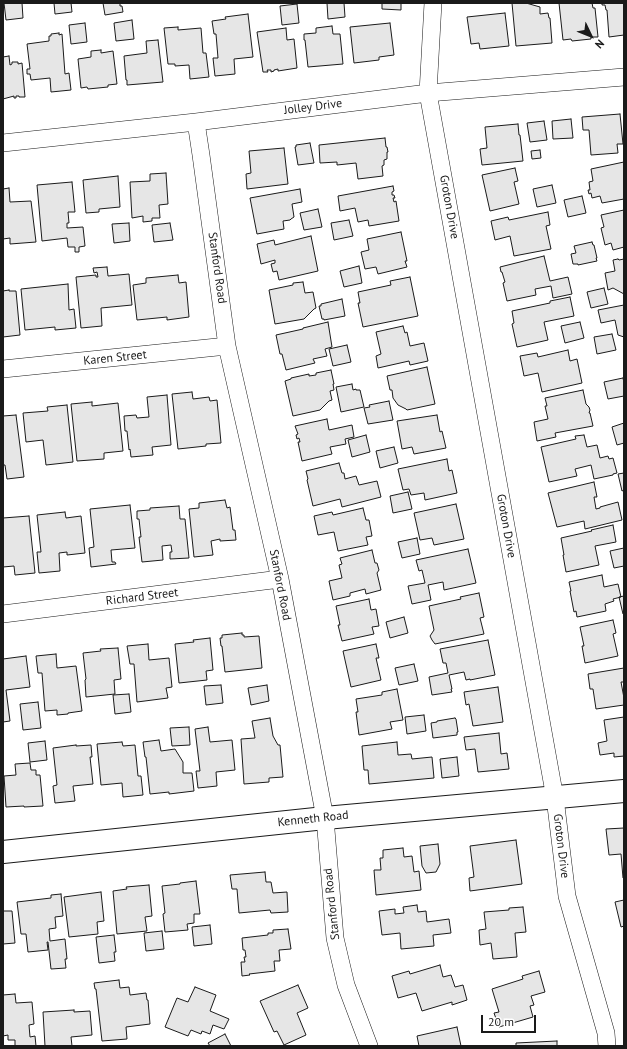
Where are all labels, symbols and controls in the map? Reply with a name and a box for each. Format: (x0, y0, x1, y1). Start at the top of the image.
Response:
north arrow (571, 16, 611, 56)
text: N (592, 37, 607, 52)
street label: Jolley Drive (283, 96, 343, 118)
street label: Groton Drive (436, 174, 462, 240)
street label: Stanford Road (205, 231, 229, 305)
street label: Karen Street (83, 348, 147, 368)
street label: Groton Drive (493, 493, 519, 559)
street label: Stanford Road (266, 548, 294, 622)
street label: Richard Street (105, 585, 179, 609)
street label: Kenneth Road (277, 808, 349, 830)
street label: Groton Drive (550, 813, 572, 879)
street label: Stanford Road (321, 867, 343, 941)
scale bar (483, 1007, 538, 1033)
text: 20 m (488, 1014, 514, 1029)

